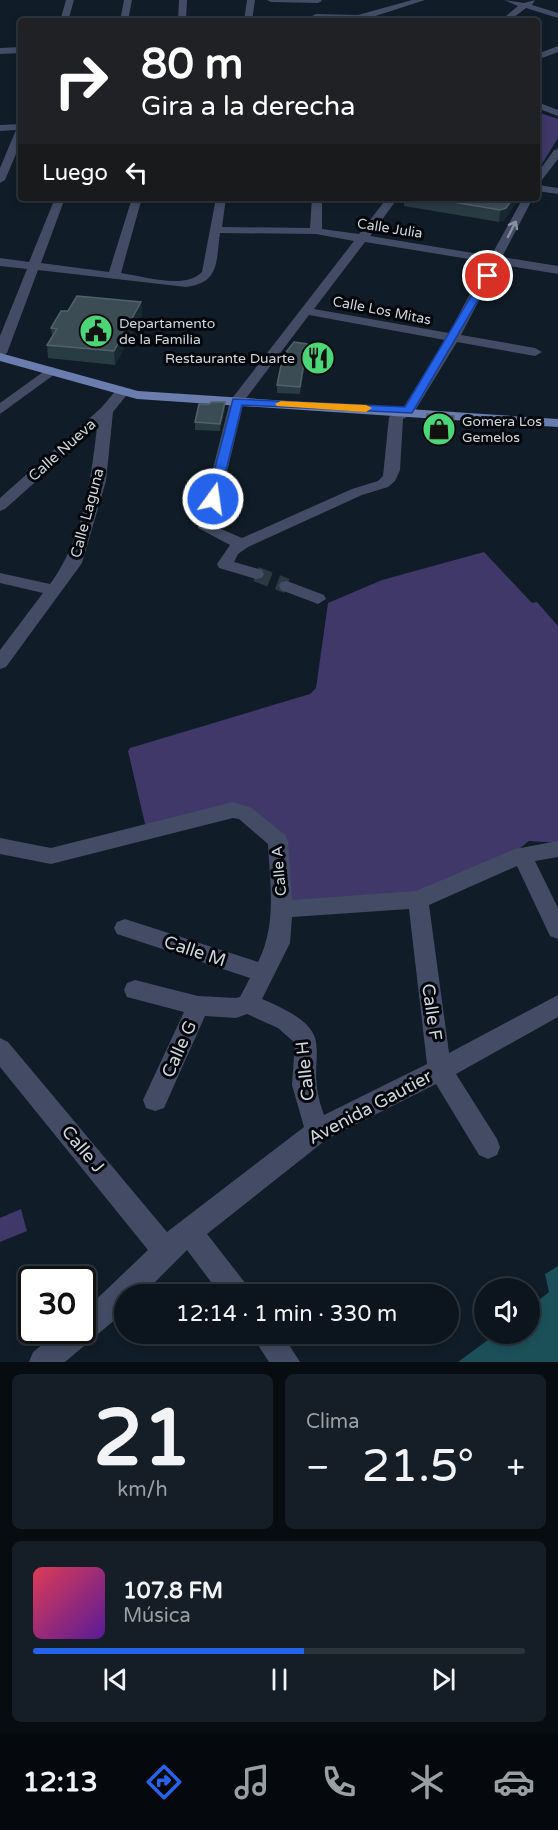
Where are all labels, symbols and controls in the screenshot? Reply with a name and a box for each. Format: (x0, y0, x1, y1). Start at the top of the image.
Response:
text: 80 m (141, 39, 243, 90)
icon: right (42, 42, 120, 120)
text: Gira a la derecha (141, 90, 355, 123)
icon: left (120, 156, 153, 189)
text: Luego (42, 160, 108, 186)
street label: Calle Julia (356, 215, 424, 242)
one-way arrow (507, 221, 519, 239)
pin (462, 250, 513, 301)
icon: arrive (471, 259, 504, 292)
street label: Calle Los Mitas (331, 293, 433, 328)
public building icon: Departamento de la Familia (78, 313, 114, 349)
place label: Departamento de la Familia (119, 315, 215, 348)
restaurant icon: Restaurante Duarte (300, 340, 336, 376)
place label: Restaurante Duarte (165, 350, 295, 367)
shop icon: Gomera Los Gemelos (421, 411, 457, 447)
place label: Gomera Los Gemelos (462, 413, 542, 446)
street label: Calle Nueva (25, 415, 99, 485)
street label: Calle Laguna (66, 466, 108, 560)
position arrow (181, 467, 245, 531)
street label: Calle A (268, 845, 290, 897)
street label: Calle M (161, 931, 229, 971)
street label: Calle F (417, 982, 447, 1042)
street label: Calle G (157, 1017, 201, 1081)
street label: Calle H (291, 1040, 319, 1102)
street label: Avenida Gautier (304, 1065, 436, 1149)
street label: Calle J (57, 1121, 109, 1177)
speed limit sign: 30 (18, 1266, 96, 1344)
map controls (474, 1278, 540, 1344)
button: sound (474, 1278, 540, 1344)
text: 12:14 · 1 min · 330 m (176, 1301, 397, 1327)
text: 21 (94, 1392, 191, 1486)
text: Clima (306, 1410, 359, 1434)
text: 21.5° (362, 1440, 474, 1494)
text: − (306, 1448, 330, 1487)
text: + (506, 1448, 525, 1487)
text: km/h (117, 1478, 168, 1502)
text: 107.8 FM (123, 1578, 223, 1604)
text: Música (123, 1604, 191, 1628)
icon: previous (99, 1663, 132, 1696)
icon: pause (263, 1663, 296, 1696)
icon: next (427, 1663, 460, 1696)
icon: directions (143, 1761, 185, 1803)
icon: music (231, 1761, 273, 1803)
icon: phone (318, 1761, 360, 1803)
icon: climate (406, 1761, 448, 1803)
icon: car (493, 1761, 535, 1803)
text: 12:13 (23, 1766, 98, 1799)

